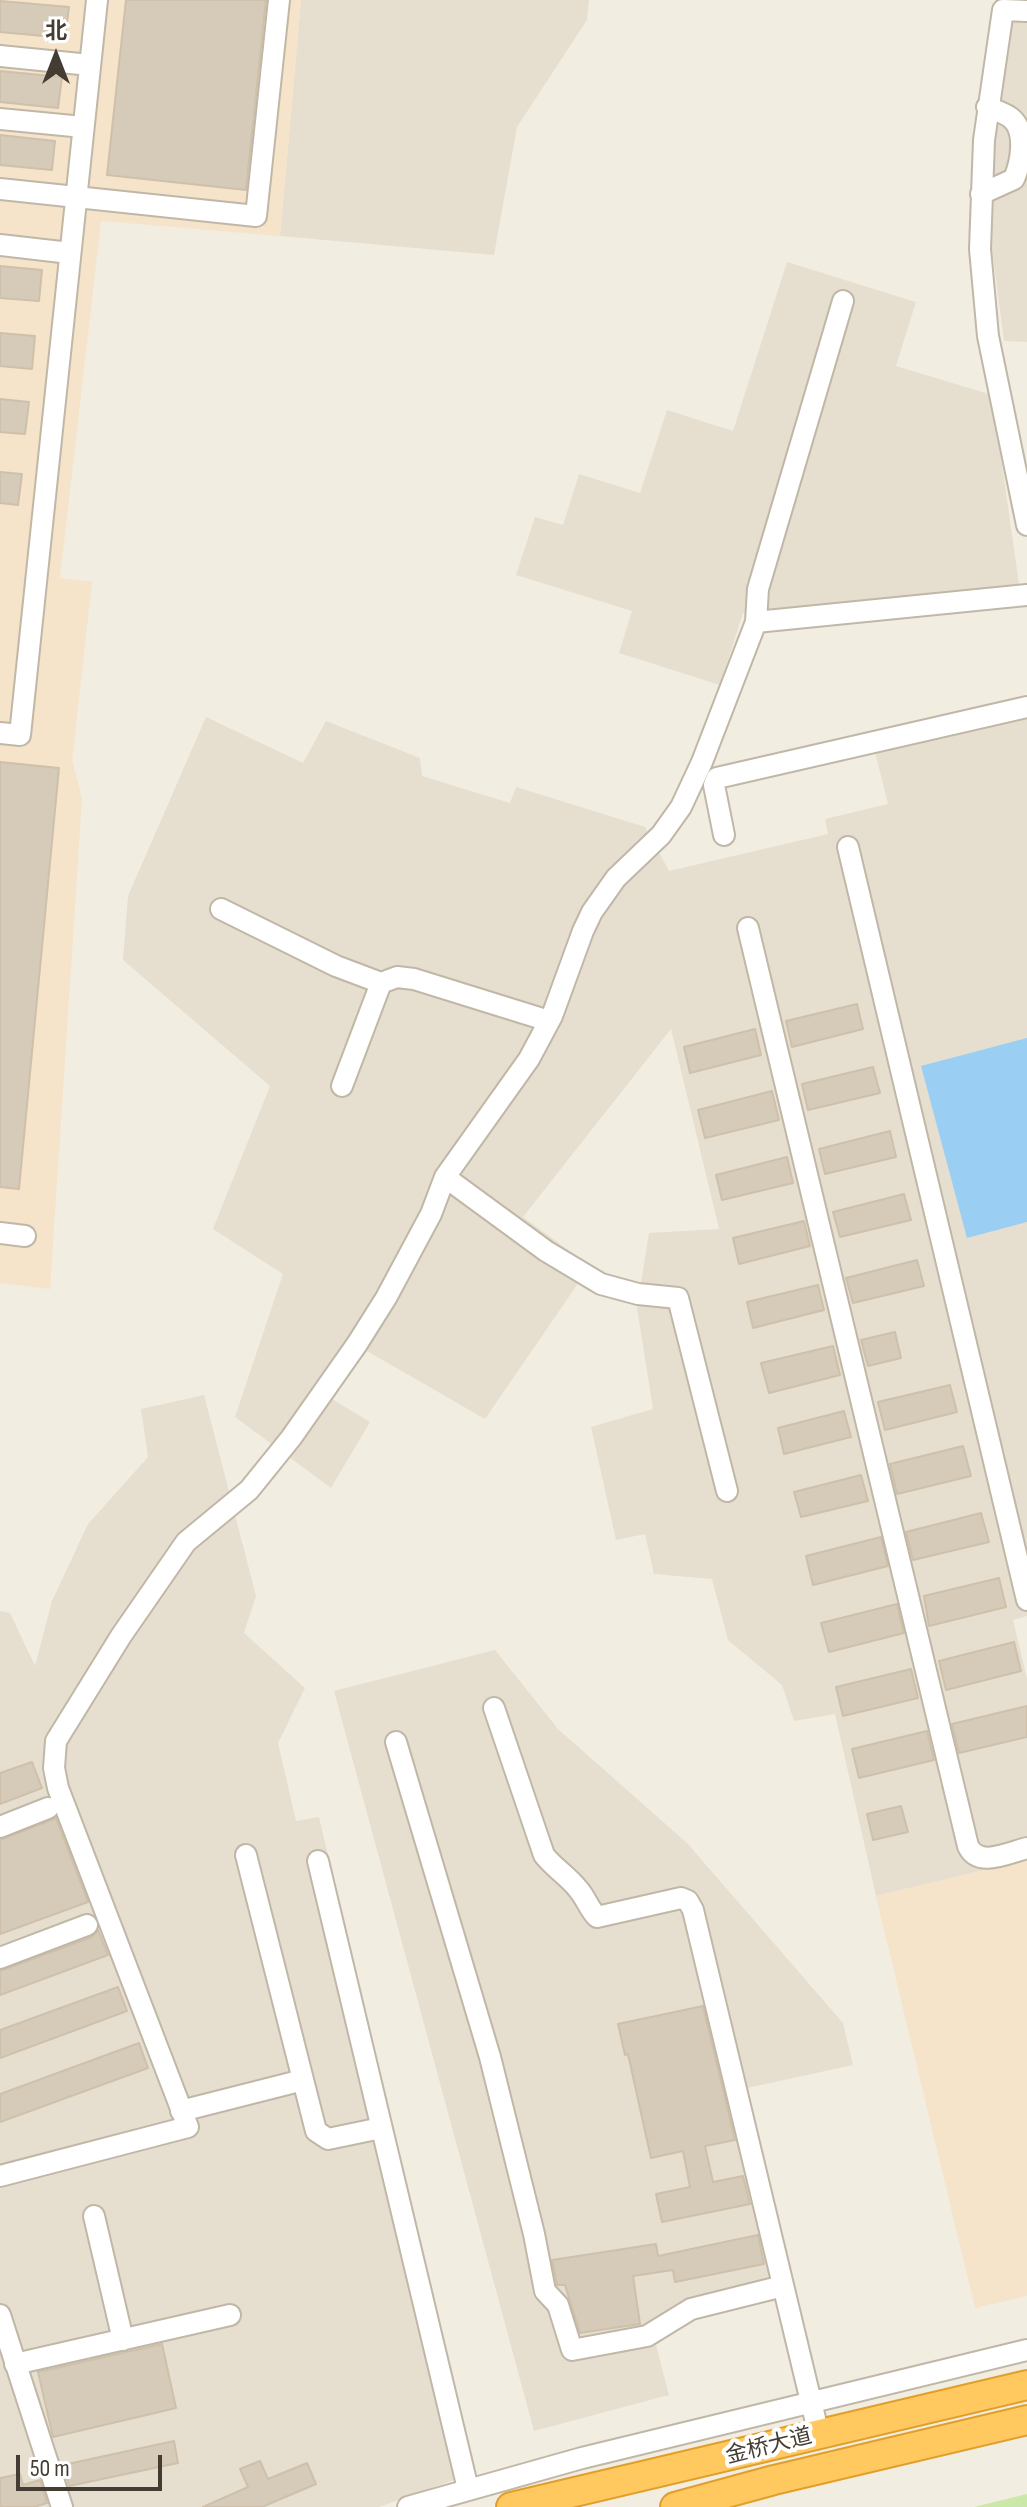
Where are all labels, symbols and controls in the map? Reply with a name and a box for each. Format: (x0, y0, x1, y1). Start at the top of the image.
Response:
north arrow (16, 16, 96, 96)
text: 北 (45, 18, 67, 45)
street label: 金桥大道 (723, 2424, 815, 2470)
scale bar (20, 2439, 166, 2489)
text: 50 m (30, 2454, 70, 2483)

